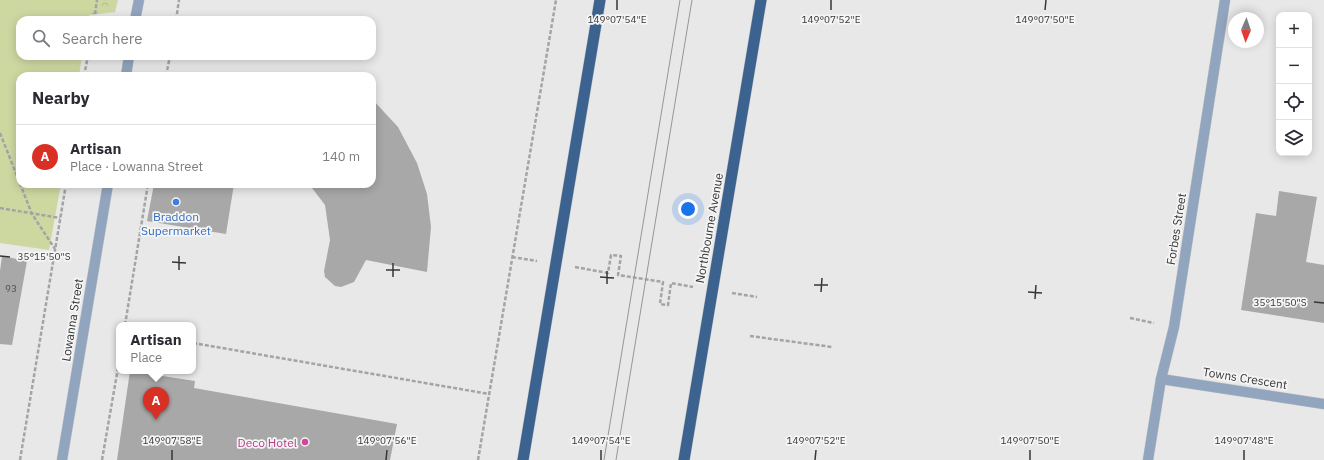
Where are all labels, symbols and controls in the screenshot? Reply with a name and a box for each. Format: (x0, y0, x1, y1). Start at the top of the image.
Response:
north arrow (1228, 12, 1264, 48)
map controls (1276, 12, 1312, 156)
button: + (1276, 12, 1312, 48)
text: 149°07'54"E (587, 13, 647, 26)
text: 149°07'52"E (801, 13, 861, 26)
text: 149°07'50"E (1015, 13, 1075, 26)
search box (16, 16, 376, 60)
icon: search (30, 27, 52, 49)
text: Search here (62, 29, 142, 48)
button: − (1276, 48, 1312, 84)
button: locate (1276, 84, 1312, 120)
text: Nearby (32, 87, 90, 109)
button: layers (1276, 120, 1312, 156)
text: Artisan (70, 139, 121, 158)
text: A (41, 148, 49, 165)
text: 140 m (322, 148, 360, 165)
text: Place · Lowanna Street (70, 158, 203, 175)
street label: Northbourne Avenue (692, 171, 726, 284)
street label: Forbes Street (1163, 192, 1189, 266)
marker: Braddon Supermarket (171, 197, 181, 207)
your location (678, 199, 698, 219)
place label: Braddon Supermarket (141, 209, 211, 238)
text: 35°15'50"S (17, 250, 71, 263)
street label: Lowanna Street (58, 277, 86, 363)
house number: 93 (5, 282, 17, 295)
text: 35°15'50"S (1253, 296, 1307, 309)
popup (116, 322, 196, 374)
text: Artisan (130, 330, 182, 349)
text: Place (130, 349, 162, 366)
street label: Towns Crescent (1202, 364, 1288, 392)
pin: A (143, 387, 169, 420)
text: 149°07'58"E (142, 434, 202, 447)
text: 149°07'56"E (357, 434, 417, 447)
text: 149°07'54"E (571, 434, 631, 447)
text: 149°07'52"E (786, 434, 846, 447)
text: 149°07'50"E (1000, 434, 1060, 447)
text: 149°07'48"E (1214, 434, 1274, 447)
place label: Deco Hotel (238, 435, 297, 450)
marker: Deco Hotel (300, 437, 310, 447)

